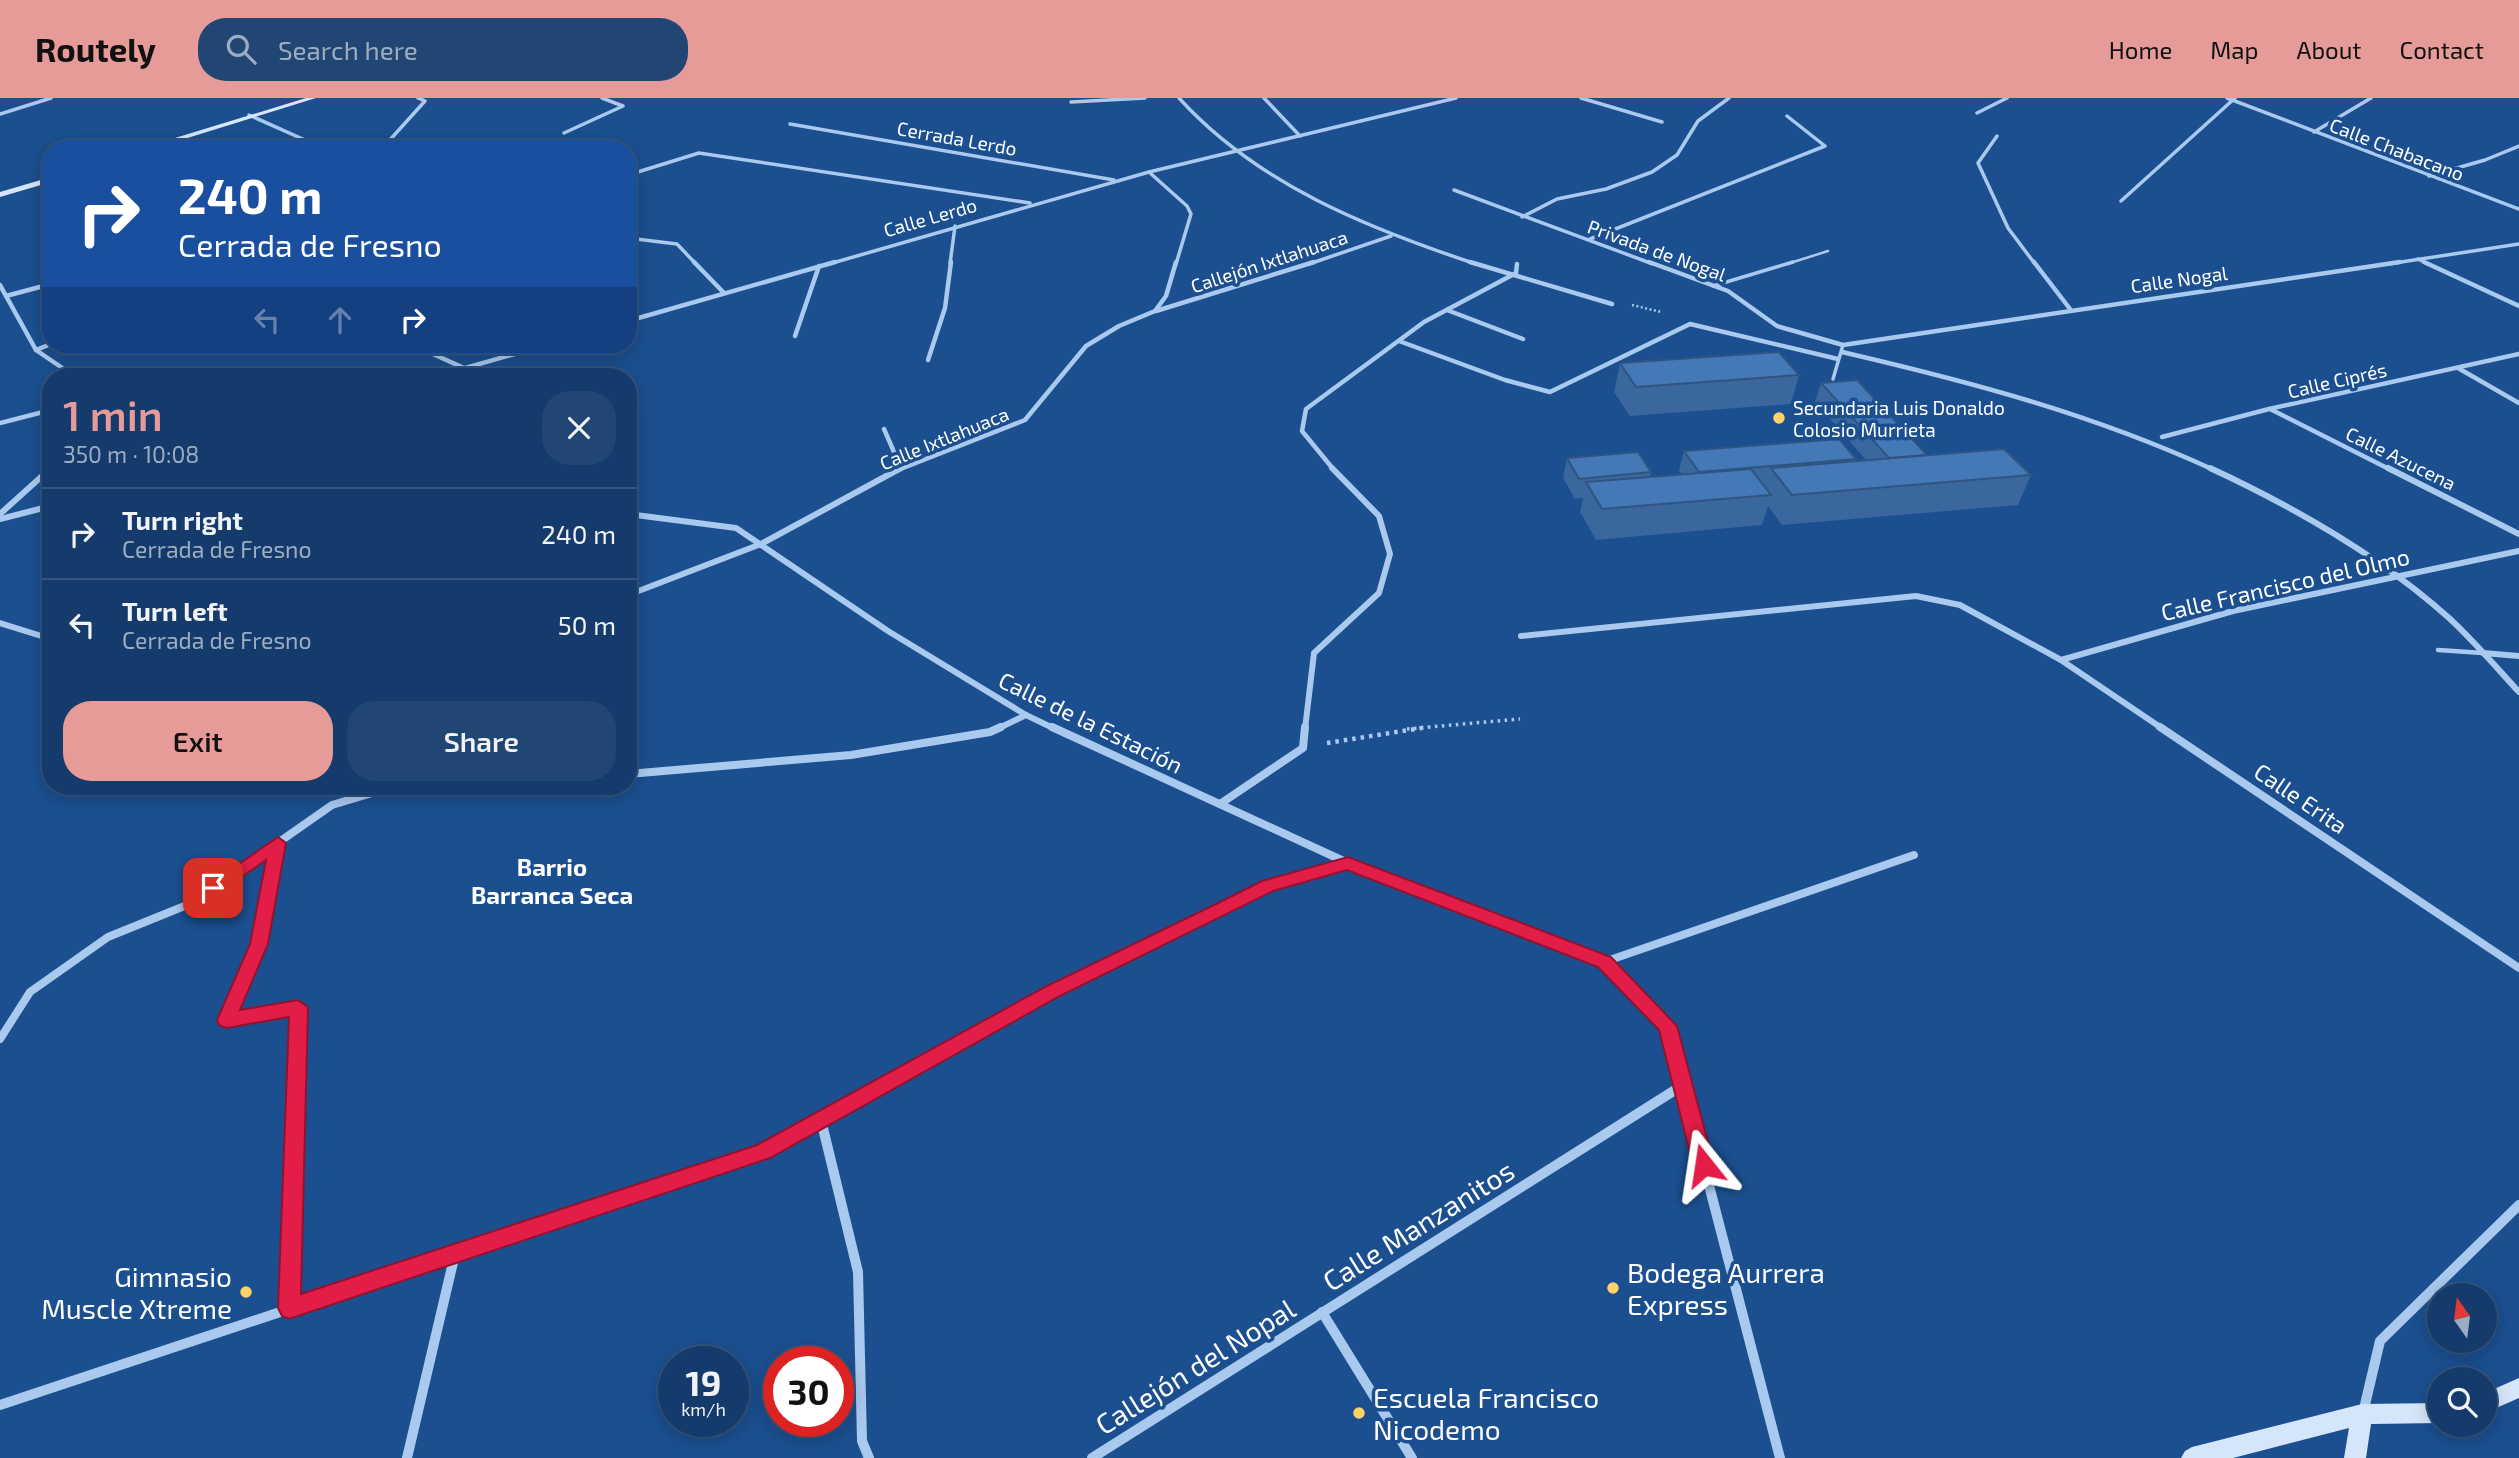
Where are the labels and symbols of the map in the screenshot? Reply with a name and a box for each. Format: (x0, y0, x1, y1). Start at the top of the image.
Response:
street label: Calle Chabacano (2327, 113, 2467, 185)
street label: Cerrada Lerdo (895, 116, 1019, 160)
street label: Calle Lerdo (881, 193, 979, 241)
street label: Privada de Nogal (1585, 214, 1730, 286)
street label: Callejón Ixtlahuaca (1187, 225, 1351, 297)
street label: Calle Nogal (2129, 261, 2229, 297)
street label: Calle Ciprés (2285, 357, 2389, 403)
place label: Secundaria Luis Donaldo Colosio Murrieta (1793, 396, 2005, 441)
street label: Calle Ixtlahuaca (876, 402, 1012, 474)
marker: Secundaria Luis Donaldo Colosio Murrieta (1771, 410, 1787, 426)
street label: Calle Azucena (2342, 421, 2460, 495)
street label: Calle Francisco del Olmo (2158, 542, 2412, 626)
street label: Calle de la Estación (994, 665, 1188, 779)
street label: Calle Erita (2249, 757, 2353, 839)
district label: Barrio Barranca Seca (471, 852, 633, 909)
pin (183, 858, 243, 918)
position arrow (1667, 1128, 1741, 1202)
street label: Calle Manzanitos (1316, 1153, 1520, 1297)
place label: Bodega Aurrera Express (1627, 1255, 1825, 1321)
place label: Gimnasio Muscle Xtreme (41, 1259, 232, 1325)
marker: Bodega Aurrera Express (1605, 1280, 1621, 1296)
north arrow (2427, 1283, 2497, 1353)
marker: Gimnasio Muscle Xtreme (238, 1284, 254, 1300)
street label: Callejón del Nopal (1089, 1291, 1302, 1441)
speed limit sign: 30 (763, 1346, 854, 1437)
place label: Escuela Francisco Nicodemo (1373, 1380, 1599, 1446)
marker: Escuela Francisco Nicodemo (1351, 1405, 1367, 1421)

